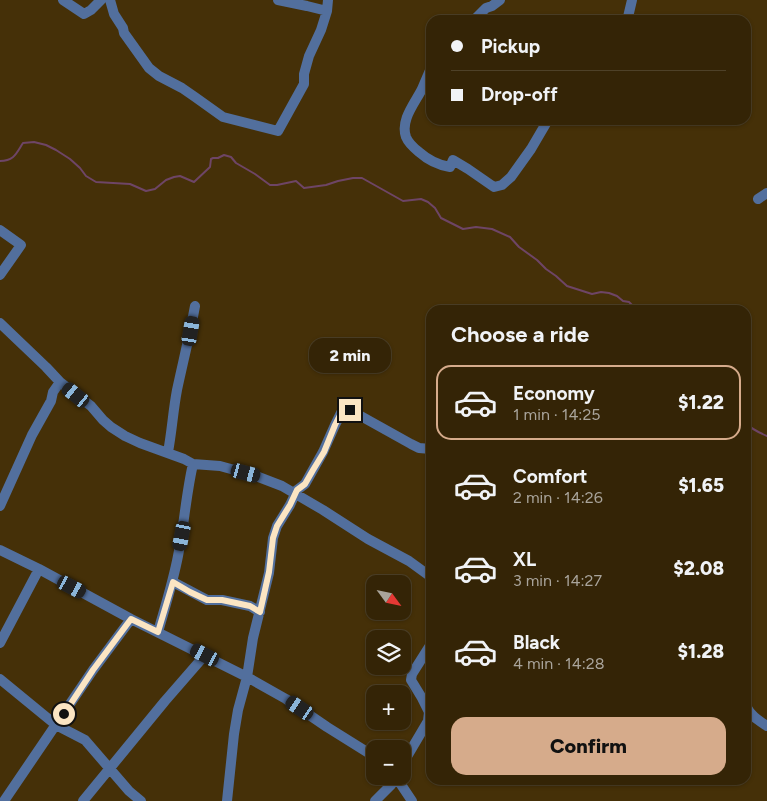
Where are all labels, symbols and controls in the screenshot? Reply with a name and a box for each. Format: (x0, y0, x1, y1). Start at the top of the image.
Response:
text: Pickup (481, 35, 540, 58)
text: Drop-off (481, 83, 558, 106)
car (181, 315, 200, 347)
text: Choose a ride (451, 321, 589, 348)
callout: 2 min (309, 338, 391, 372)
text: 2 min (330, 346, 370, 365)
car (59, 380, 92, 410)
icon: car (453, 380, 498, 425)
text: Economy (513, 382, 595, 405)
text: $1.22 (678, 391, 724, 414)
route end (339, 399, 361, 421)
text: 1 min · 14:25 (513, 405, 601, 424)
car (229, 462, 262, 484)
icon: car (453, 463, 498, 508)
text: Comfort (513, 465, 588, 488)
text: $1.65 (678, 474, 724, 497)
text: 2 min · 14:26 (513, 488, 603, 507)
car (171, 520, 192, 552)
icon: car (453, 546, 498, 591)
text: XL (513, 548, 536, 571)
text: $2.08 (673, 557, 724, 580)
text: 3 min · 14:27 (513, 571, 602, 590)
car (55, 573, 88, 601)
north arrow (366, 575, 411, 620)
map controls (366, 575, 411, 785)
icon: car (453, 629, 498, 674)
button: layers (366, 630, 411, 675)
text: Black (513, 631, 560, 654)
text: $1.28 (678, 640, 724, 663)
car (188, 642, 221, 668)
text: 4 min · 14:28 (513, 654, 604, 673)
button: + (366, 685, 411, 730)
car (283, 693, 316, 723)
route start (53, 703, 75, 725)
button: Confirm (451, 717, 726, 775)
button: − (366, 740, 411, 785)

